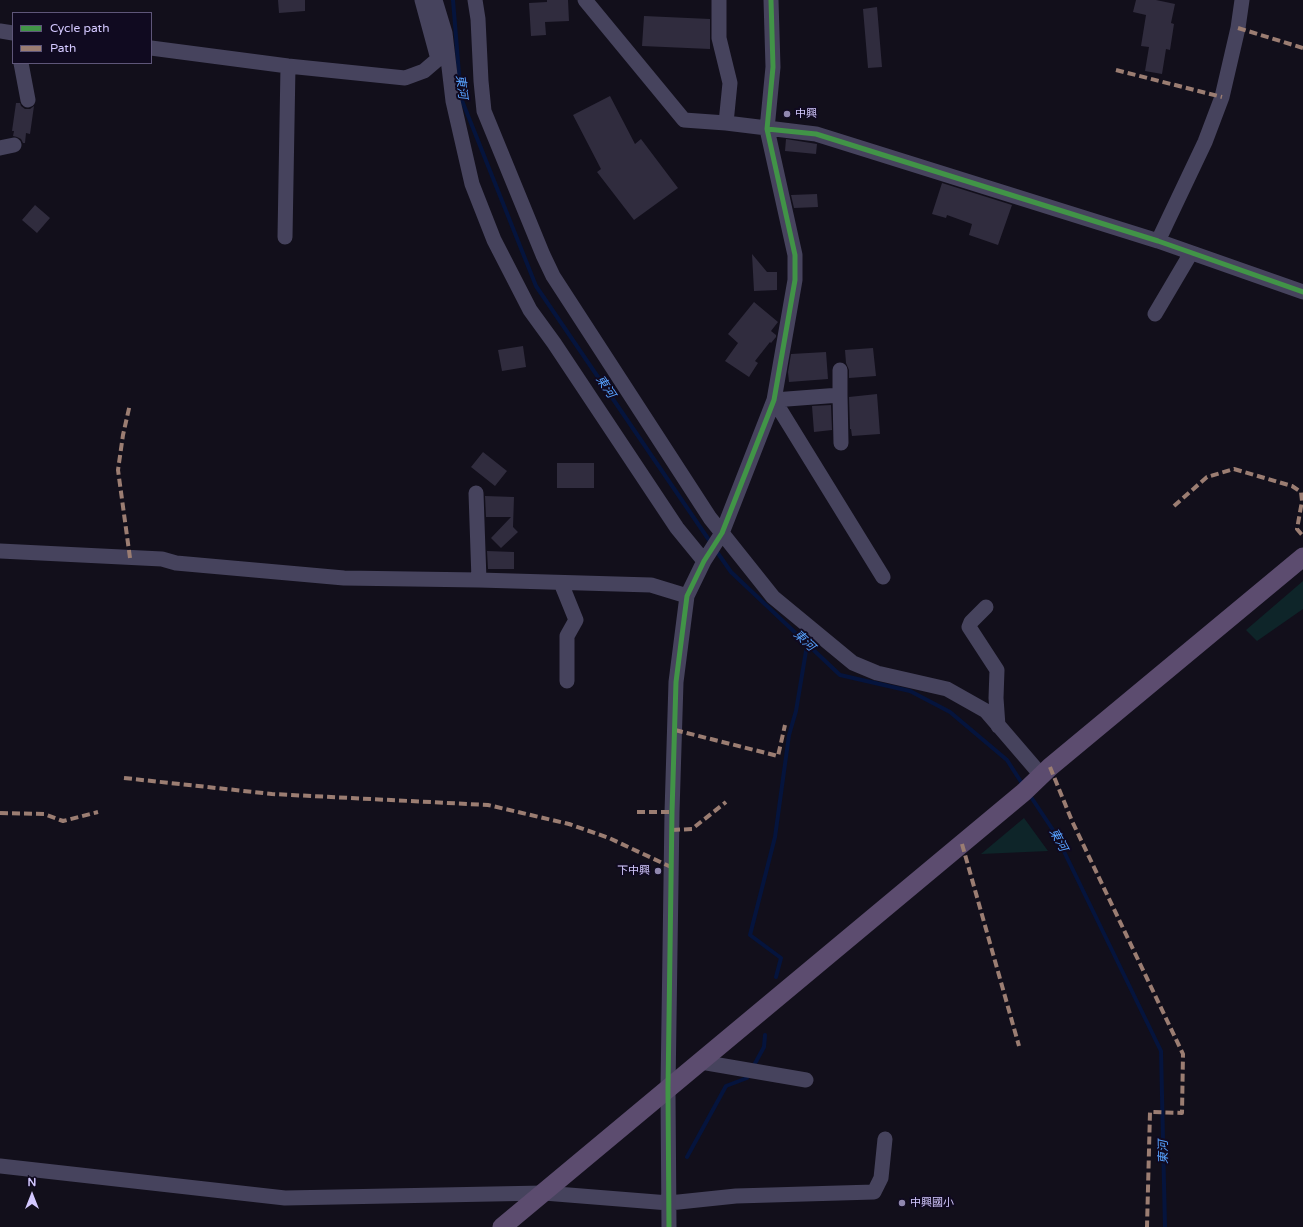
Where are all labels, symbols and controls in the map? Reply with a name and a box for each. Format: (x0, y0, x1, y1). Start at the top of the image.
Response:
legend (12, 12, 152, 64)
text: Cycle path (50, 21, 109, 35)
text: Path (50, 41, 76, 55)
water label: 東河 (452, 74, 470, 100)
place label: 中興 (795, 107, 817, 121)
marker: 中興 (782, 109, 792, 119)
water label: 東河 (592, 373, 618, 401)
water label: 東河 (790, 628, 818, 654)
water label: 東河 (1046, 826, 1070, 854)
place label: 下中興 (617, 864, 650, 878)
marker: 下中興 (653, 866, 663, 876)
water label: 東河 (1157, 1140, 1171, 1164)
north arrow (12, 1175, 52, 1215)
text: N (28, 1176, 36, 1189)
place label: 中興國小 (910, 1196, 954, 1210)
marker: 中興國小 (897, 1198, 907, 1208)

